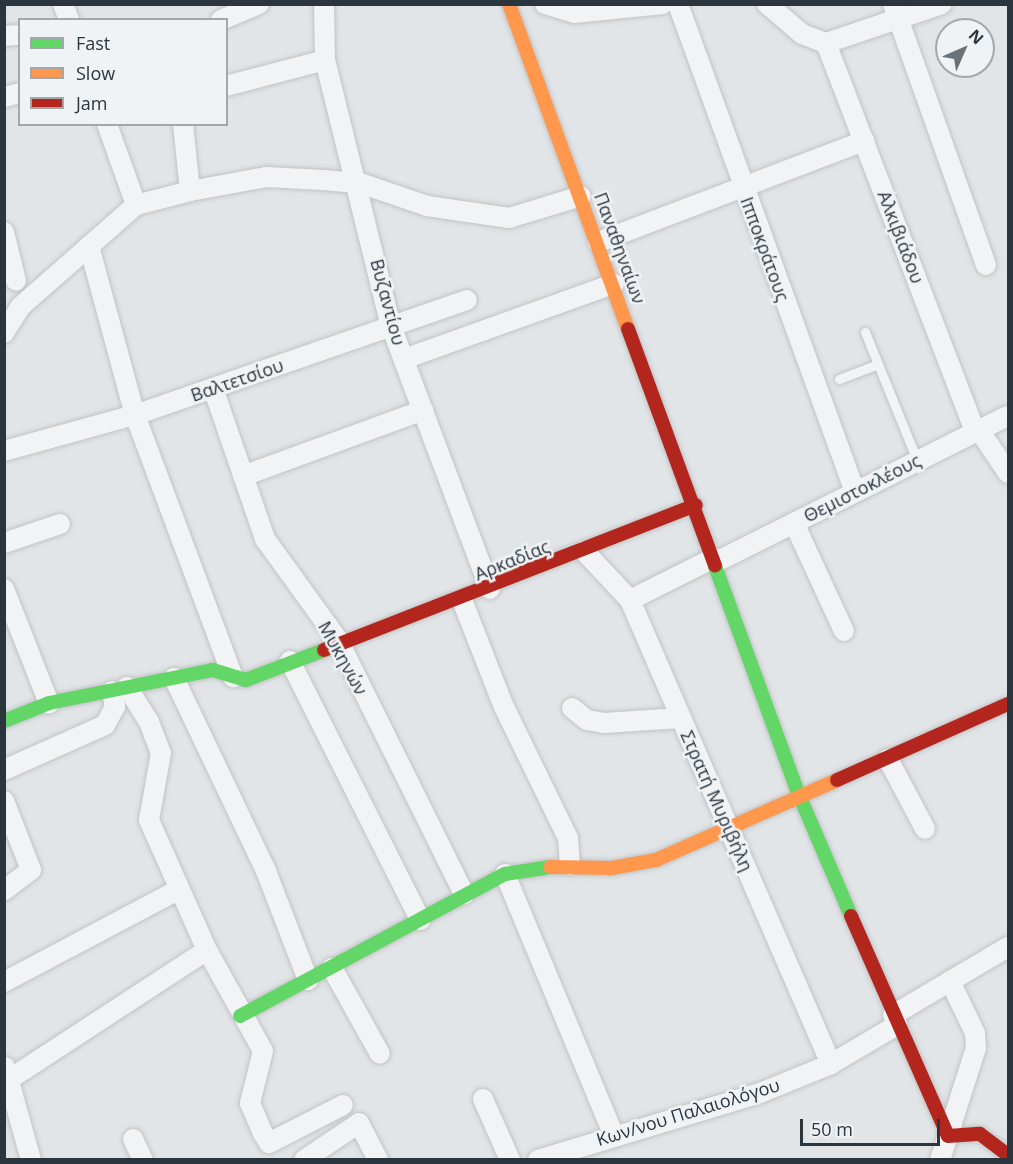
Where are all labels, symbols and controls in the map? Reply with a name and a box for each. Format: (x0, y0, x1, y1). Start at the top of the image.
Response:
legend (18, 18, 228, 126)
north arrow (935, 18, 995, 78)
text: N (964, 24, 989, 49)
text: Fast (76, 31, 110, 55)
text: Slow (76, 61, 115, 85)
text: Jam (76, 91, 108, 115)
street label: Αλκιβιάδου (873, 188, 929, 286)
street label: Παναθηναίων (590, 189, 650, 307)
street label: Ιπποκράτους (736, 194, 794, 304)
street label: Βυζαντίου (366, 256, 410, 348)
street label: Βαλτετσίου (188, 354, 286, 406)
street label: Θεμιστοκλέους (800, 449, 924, 527)
street label: Αρκαδίας (471, 535, 553, 585)
street label: Μυκηνών (314, 617, 372, 699)
street label: Στρατή Μυριβήλη (676, 727, 758, 875)
street label: Κων/νου Παλαιολόγου (594, 1074, 782, 1150)
scale bar (803, 1107, 942, 1145)
text: 50 m (811, 1117, 853, 1141)

